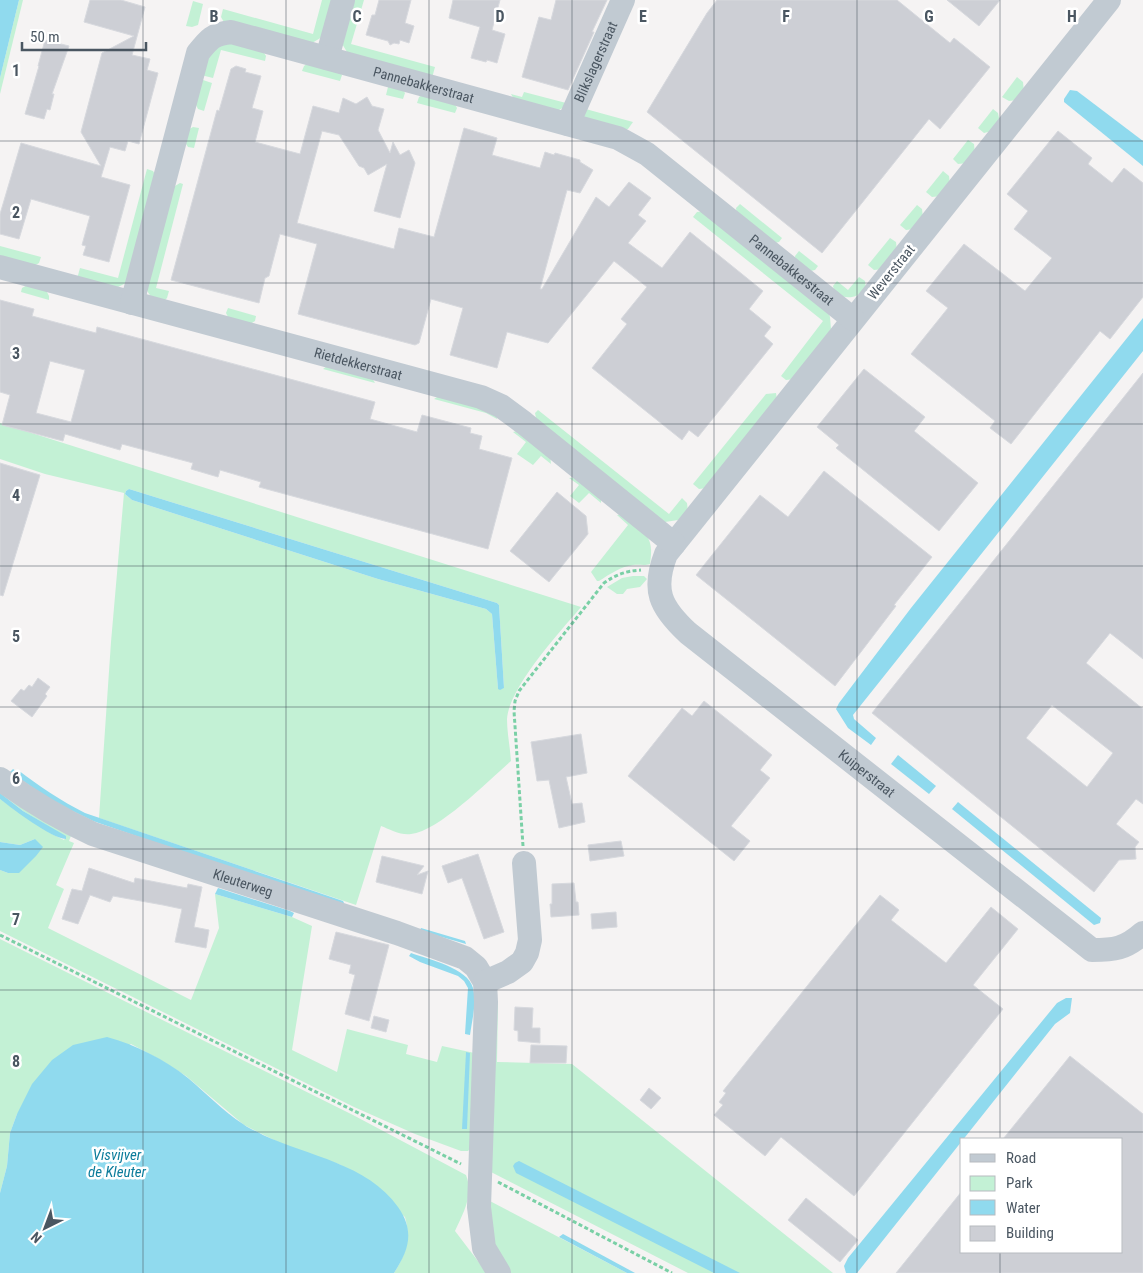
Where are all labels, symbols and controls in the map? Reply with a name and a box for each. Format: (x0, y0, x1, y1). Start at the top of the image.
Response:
text: B (210, 7, 219, 26)
text: C (352, 7, 362, 26)
text: D (495, 7, 505, 26)
text: E (639, 7, 647, 26)
text: F (782, 7, 790, 26)
text: G (924, 7, 934, 26)
text: H (1067, 7, 1077, 26)
street label: Blikslagerstraat (571, 19, 620, 105)
scale bar (22, 20, 146, 52)
text: 50 m (30, 28, 60, 46)
text: 1 (12, 61, 20, 80)
street label: Pannebakkerstraat (372, 63, 476, 106)
text: 2 (12, 203, 20, 222)
street label: Pannebakkerstraat (746, 231, 837, 309)
street label: Weverstraat (864, 241, 918, 303)
text: 3 (12, 344, 20, 363)
street label: Rietdekkerstraat (312, 344, 404, 383)
text: 4 (12, 486, 20, 505)
text: 5 (12, 627, 20, 646)
street label: Kuiperstraat (835, 746, 898, 800)
text: 6 (12, 769, 20, 788)
street label: Kleuterweg (211, 866, 275, 900)
text: 7 (12, 910, 20, 929)
text: 8 (12, 1052, 20, 1071)
legend (960, 1138, 1123, 1253)
water label: Visvijver de Kleuter (88, 1146, 147, 1181)
text: Road (1006, 1149, 1036, 1167)
text: Park (1006, 1174, 1033, 1192)
text: Water (1006, 1199, 1041, 1217)
north arrow (20, 1203, 70, 1253)
text: Building (1006, 1224, 1054, 1242)
text: N (28, 1229, 45, 1246)

